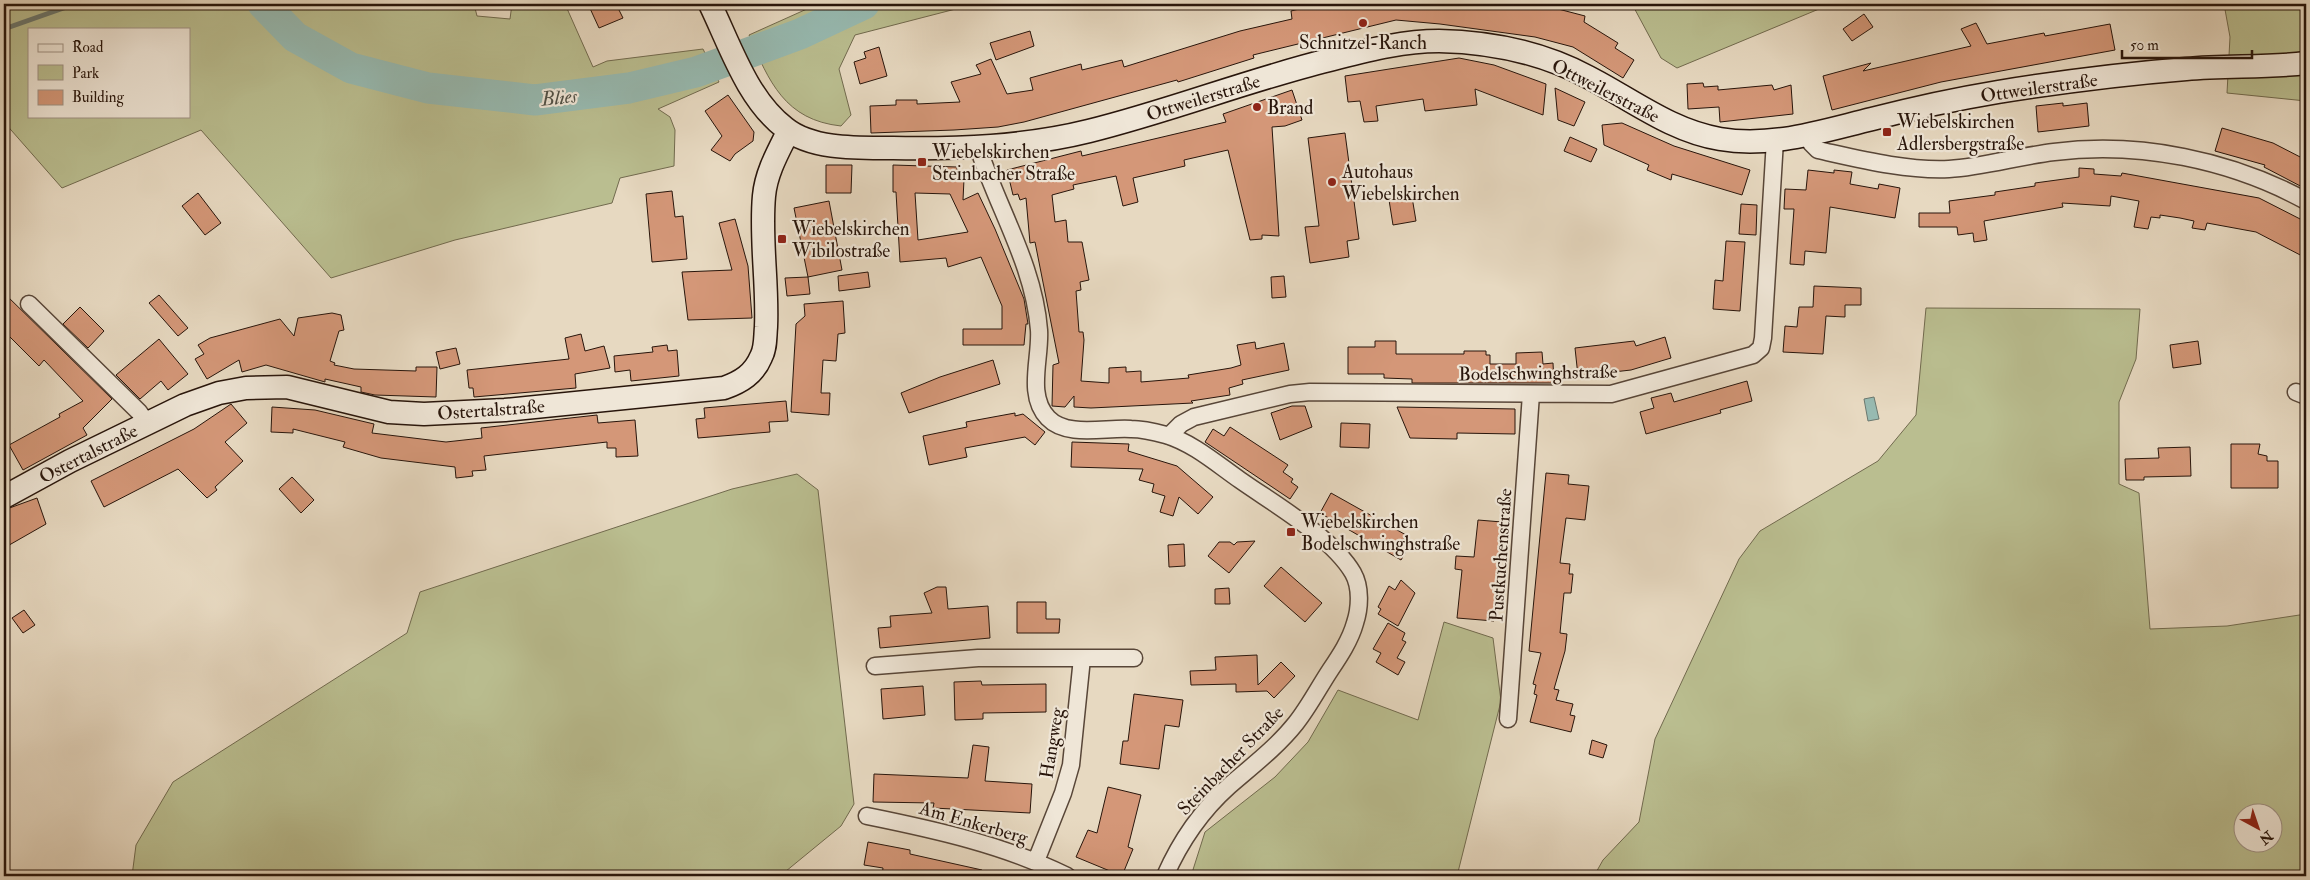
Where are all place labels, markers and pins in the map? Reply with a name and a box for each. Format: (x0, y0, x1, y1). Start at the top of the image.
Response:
marker: Schnitzel-Ranch (1357, 17, 1369, 29)
place label: Schnitzel-Ranch (1299, 31, 1427, 55)
place label: Brand (1267, 96, 1314, 120)
marker: Brand (1251, 101, 1263, 113)
place label: Wiebelskirchen Adlersbergstraße (1896, 110, 2024, 156)
marker: Wiebelskirchen Adlersbergstraße (1881, 126, 1893, 138)
place label: Wiebelskirchen Steinbacher Straße (931, 140, 1075, 186)
marker: Wiebelskirchen Steinbacher Straße (916, 156, 928, 168)
place label: Autohaus Wiebelskirchen (1341, 160, 1460, 206)
marker: Autohaus Wiebelskirchen (1326, 176, 1338, 188)
place label: Wiebelskirchen Wibilostraße (791, 217, 910, 263)
marker: Wiebelskirchen Wibilostraße (776, 233, 788, 245)
place label: Wiebelskirchen Bodelschwinghstraße (1300, 510, 1460, 556)
marker: Wiebelskirchen Bodelschwinghstraße (1285, 526, 1297, 538)

